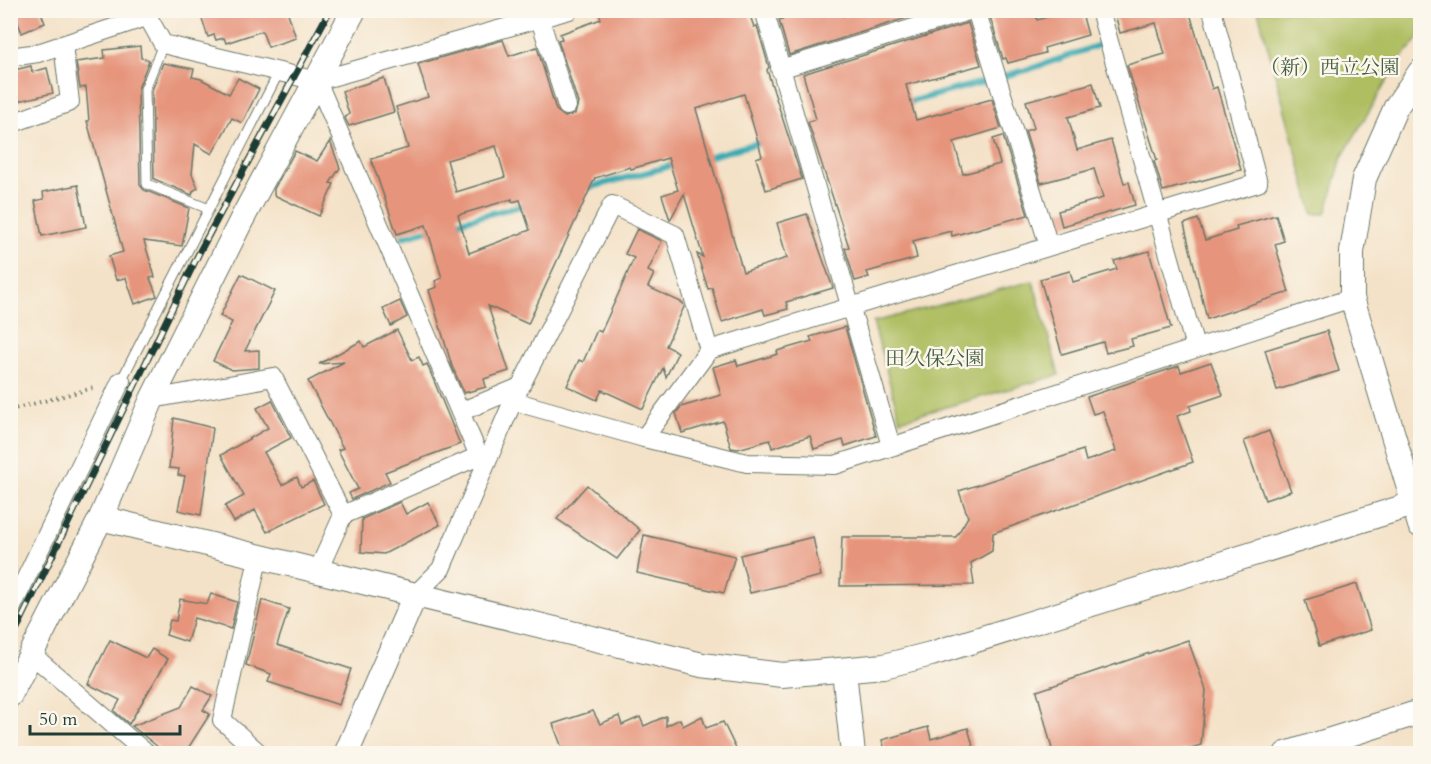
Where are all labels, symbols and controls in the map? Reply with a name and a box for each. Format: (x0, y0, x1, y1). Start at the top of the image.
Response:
park label: （新）西立公園 (1260, 54, 1400, 81)
park label: 田久保公園 (885, 345, 985, 372)
scale bar (30, 698, 180, 736)
text: 50 m (39, 707, 78, 732)

